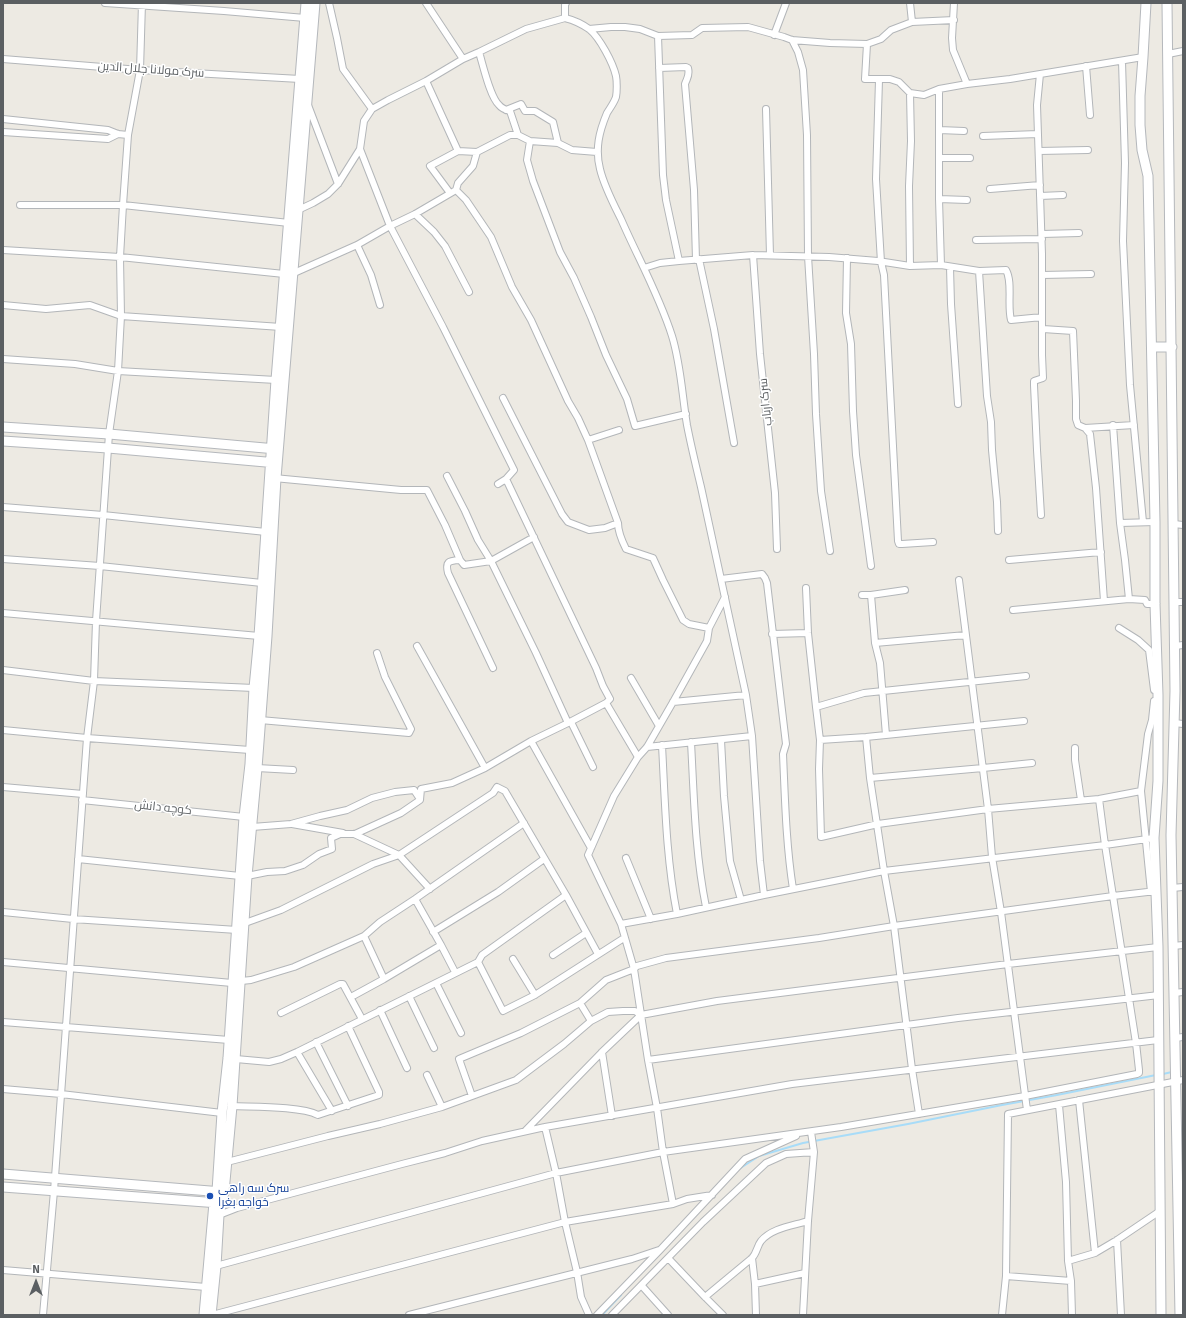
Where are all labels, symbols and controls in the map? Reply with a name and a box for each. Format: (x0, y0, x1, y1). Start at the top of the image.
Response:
street label: سرک مولانا جلال الدین (97, 59, 205, 81)
street label: سرک ارباب (756, 377, 776, 427)
street label: کوچه دانش (133, 798, 193, 818)
place label: سرک سه راهی خواجه بغرا (218, 1182, 289, 1210)
marker: سرک سه راهی خواجه بغرا (205, 1191, 215, 1201)
north arrow (16, 1262, 56, 1302)
text: N (32, 1263, 40, 1276)

